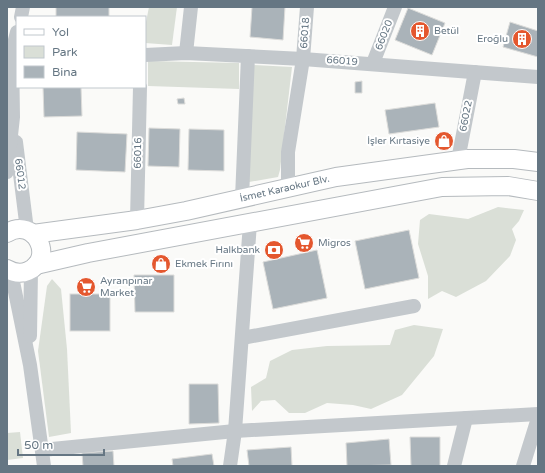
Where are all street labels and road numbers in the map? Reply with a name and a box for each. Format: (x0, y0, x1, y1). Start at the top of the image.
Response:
street label: 66018 (298, 17, 312, 49)
street label: 66020 (373, 18, 395, 52)
street label: 66019 (326, 54, 358, 68)
street label: 66022 (457, 99, 475, 133)
street label: 66016 (132, 137, 144, 169)
street label: 66012 (12, 158, 28, 190)
street label: İsmet Karaokur Blv. (239, 173, 331, 205)

